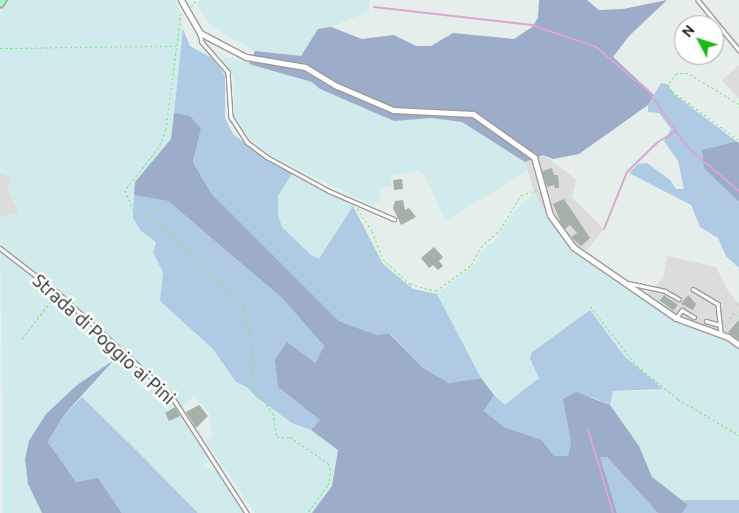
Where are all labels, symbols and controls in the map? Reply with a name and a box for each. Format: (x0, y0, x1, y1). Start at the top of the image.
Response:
north arrow (674, 15, 724, 65)
text: N (679, 22, 698, 40)
street label: Strada di Poggio ai Pini (28, 269, 180, 409)

